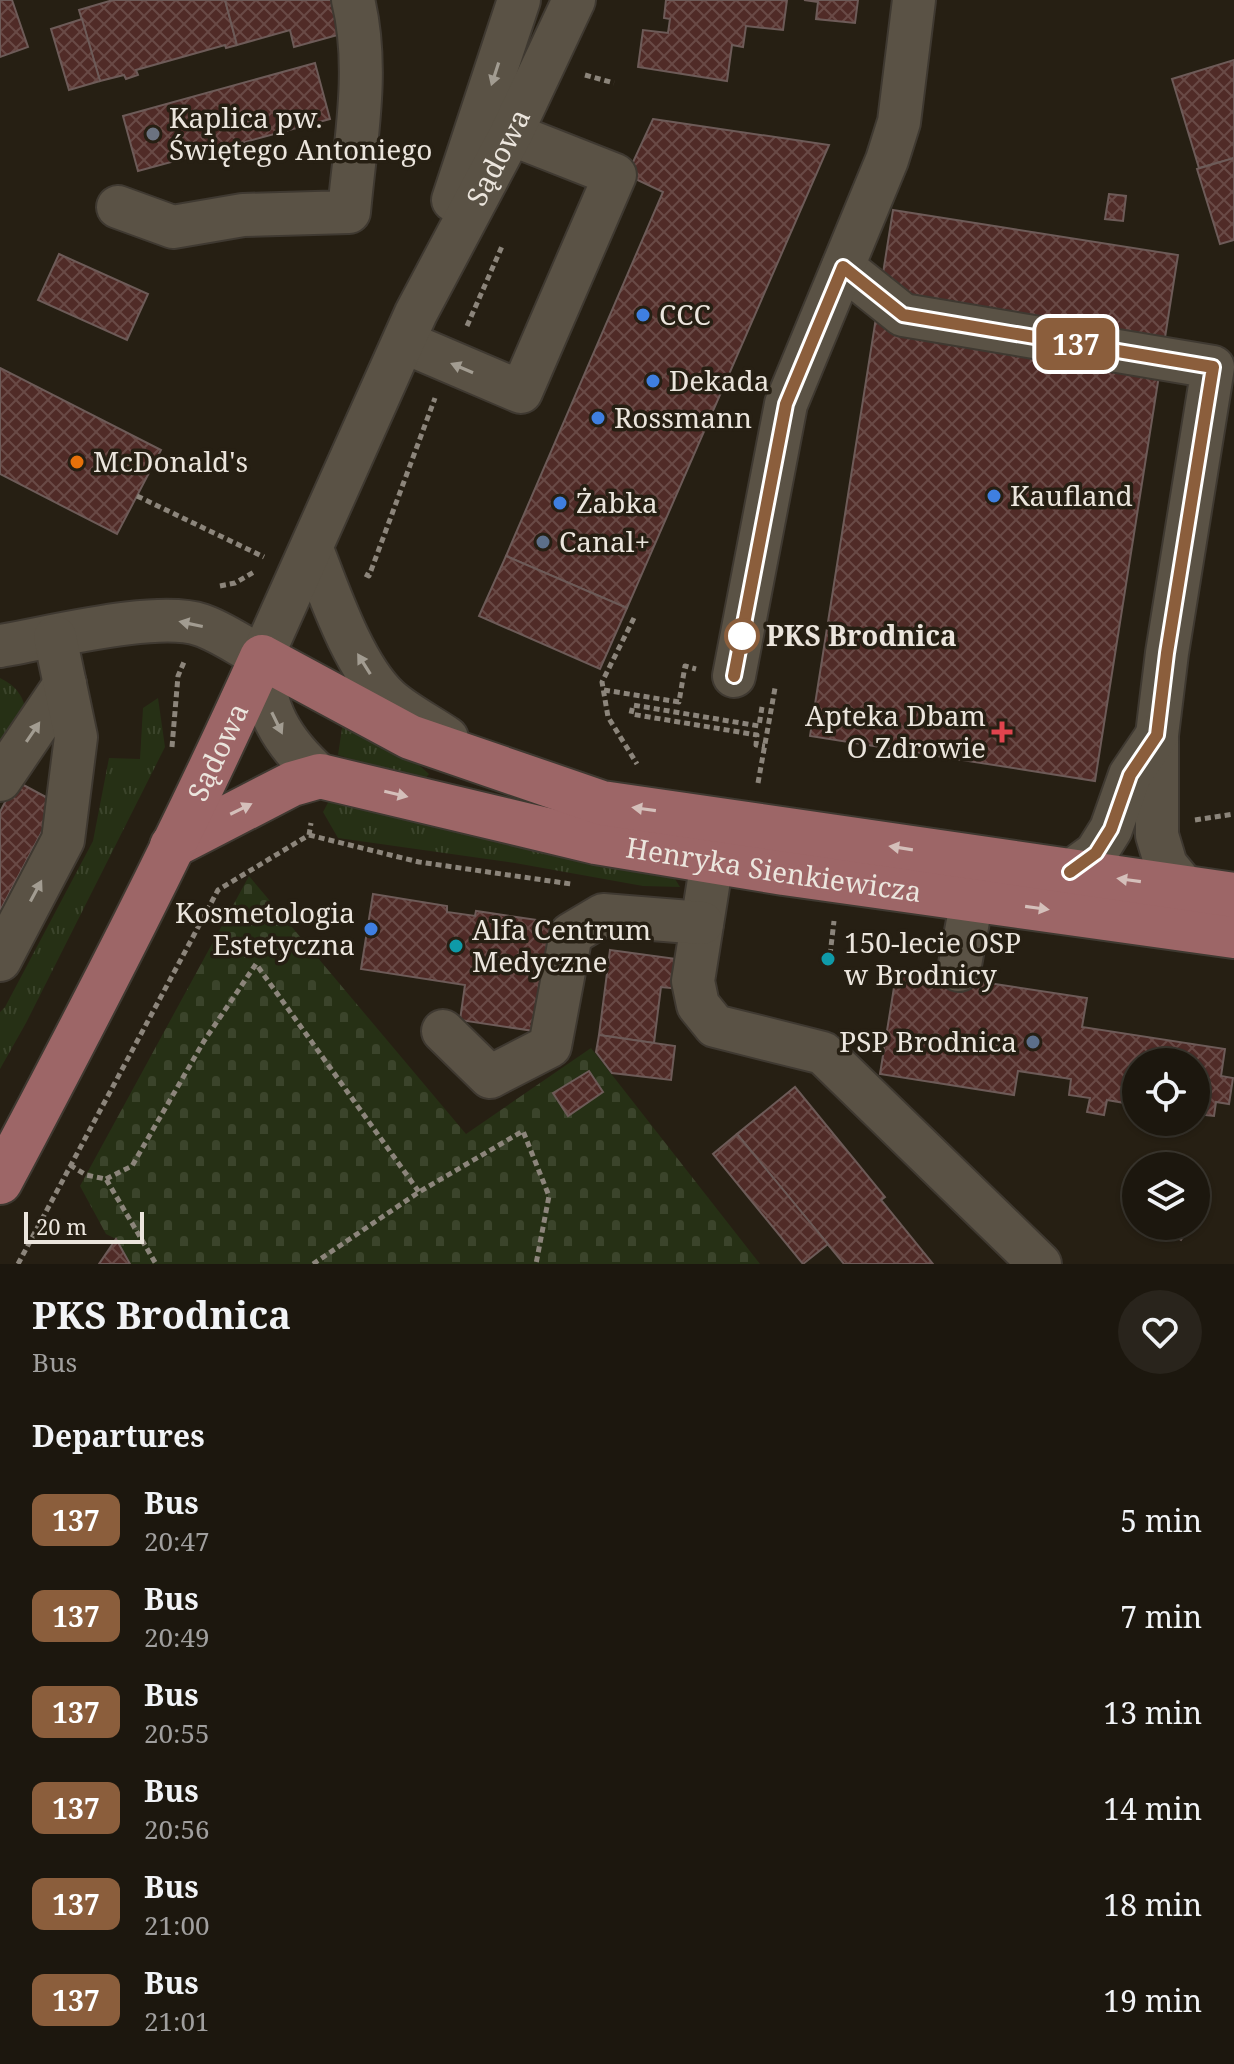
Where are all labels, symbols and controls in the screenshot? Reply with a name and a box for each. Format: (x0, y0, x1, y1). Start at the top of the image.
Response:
one-way arrow (488, 62, 500, 86)
place label: Kaplica pw. Świętego Antoniego (169, 98, 432, 168)
street label: Sądowa (456, 102, 538, 212)
marker: Kaplica pw. Świętego Antoniego (144, 125, 162, 143)
place label: CCC (659, 295, 711, 333)
marker: CCC (634, 306, 652, 324)
line badge: 137 (1030, 318, 1122, 370)
text: 137 (1052, 325, 1100, 363)
one-way arrow (450, 361, 474, 374)
place label: Dekada (669, 361, 769, 399)
marker: Dekada (644, 372, 662, 390)
place label: Rossmann (614, 398, 752, 436)
marker: Rossmann (589, 409, 607, 427)
place label: McDonald's (93, 442, 248, 480)
marker: McDonald's (68, 453, 86, 471)
place label: Kaufland (1010, 476, 1133, 514)
place label: Żabka (576, 483, 658, 521)
marker: Kaufland (985, 487, 1003, 505)
marker: Żabka (551, 494, 569, 512)
place label: Canal+ (559, 522, 650, 560)
marker: Canal+ (534, 533, 552, 551)
place label: PKS Brodnica (766, 616, 957, 654)
one-way arrow (179, 617, 204, 630)
marker: PKS Brodnica (725, 619, 759, 653)
one-way arrow (358, 653, 372, 675)
place label: Apteka Dbam O Zdrowie (805, 696, 986, 766)
street label: Sądowa (178, 697, 256, 807)
one-way arrow (270, 711, 284, 735)
one-way arrow (25, 721, 39, 743)
marker: Apteka Dbam O Zdrowie (993, 723, 1011, 741)
one-way arrow (384, 788, 409, 801)
one-way arrow (229, 802, 253, 816)
one-way arrow (631, 802, 656, 815)
street label: Henryka Sienkiewicza (624, 827, 924, 910)
one-way arrow (888, 841, 913, 853)
one-way arrow (1116, 873, 1141, 886)
one-way arrow (30, 879, 43, 902)
place label: Kosmetologia Estetyczna (175, 893, 355, 963)
one-way arrow (1025, 902, 1050, 915)
place label: Alfa Centrum Medyczne (472, 910, 651, 980)
marker: Kosmetologia Estetyczna (362, 920, 380, 938)
place label: 150-lecie OSP w Brodnicy (844, 923, 1021, 993)
marker: Alfa Centrum Medyczne (447, 937, 465, 955)
marker: 150-lecie OSP w Brodnicy (819, 950, 837, 968)
place label: PSP Brodnica (839, 1022, 1017, 1060)
marker: PSP Brodnica (1024, 1033, 1042, 1051)
map controls (1122, 1048, 1210, 1240)
button: locate (1122, 1048, 1210, 1136)
button: layers (1122, 1152, 1210, 1240)
scale bar (24, 1208, 144, 1244)
text: 20 m (36, 1211, 87, 1241)
text: PKS Brodnica (32, 1288, 291, 1340)
button: heart (1118, 1290, 1202, 1374)
text: Bus (32, 1344, 77, 1380)
text: Departures (32, 1415, 205, 1456)
text: Bus (144, 1482, 199, 1523)
text: 5 min (1120, 1500, 1202, 1541)
text: 137 (52, 1501, 100, 1539)
text: 20:47 (144, 1523, 210, 1559)
text: Bus (144, 1578, 199, 1619)
text: 7 min (1120, 1596, 1202, 1637)
text: 137 (52, 1597, 100, 1635)
text: 20:49 (144, 1619, 210, 1655)
text: Bus (144, 1674, 199, 1715)
text: 13 min (1103, 1692, 1202, 1733)
text: 137 (52, 1693, 100, 1731)
text: 20:55 (144, 1715, 210, 1751)
text: Bus (144, 1770, 199, 1811)
text: 14 min (1103, 1788, 1202, 1829)
text: 137 (52, 1789, 100, 1827)
text: 20:56 (144, 1811, 210, 1847)
text: Bus (144, 1866, 199, 1907)
text: 18 min (1103, 1884, 1202, 1925)
text: 137 (52, 1885, 100, 1923)
text: 21:00 (144, 1907, 210, 1943)
text: Bus (144, 1962, 199, 2003)
text: 19 min (1103, 1980, 1202, 2021)
text: 137 (52, 1981, 100, 2019)
text: 21:01 (144, 2003, 210, 2039)

